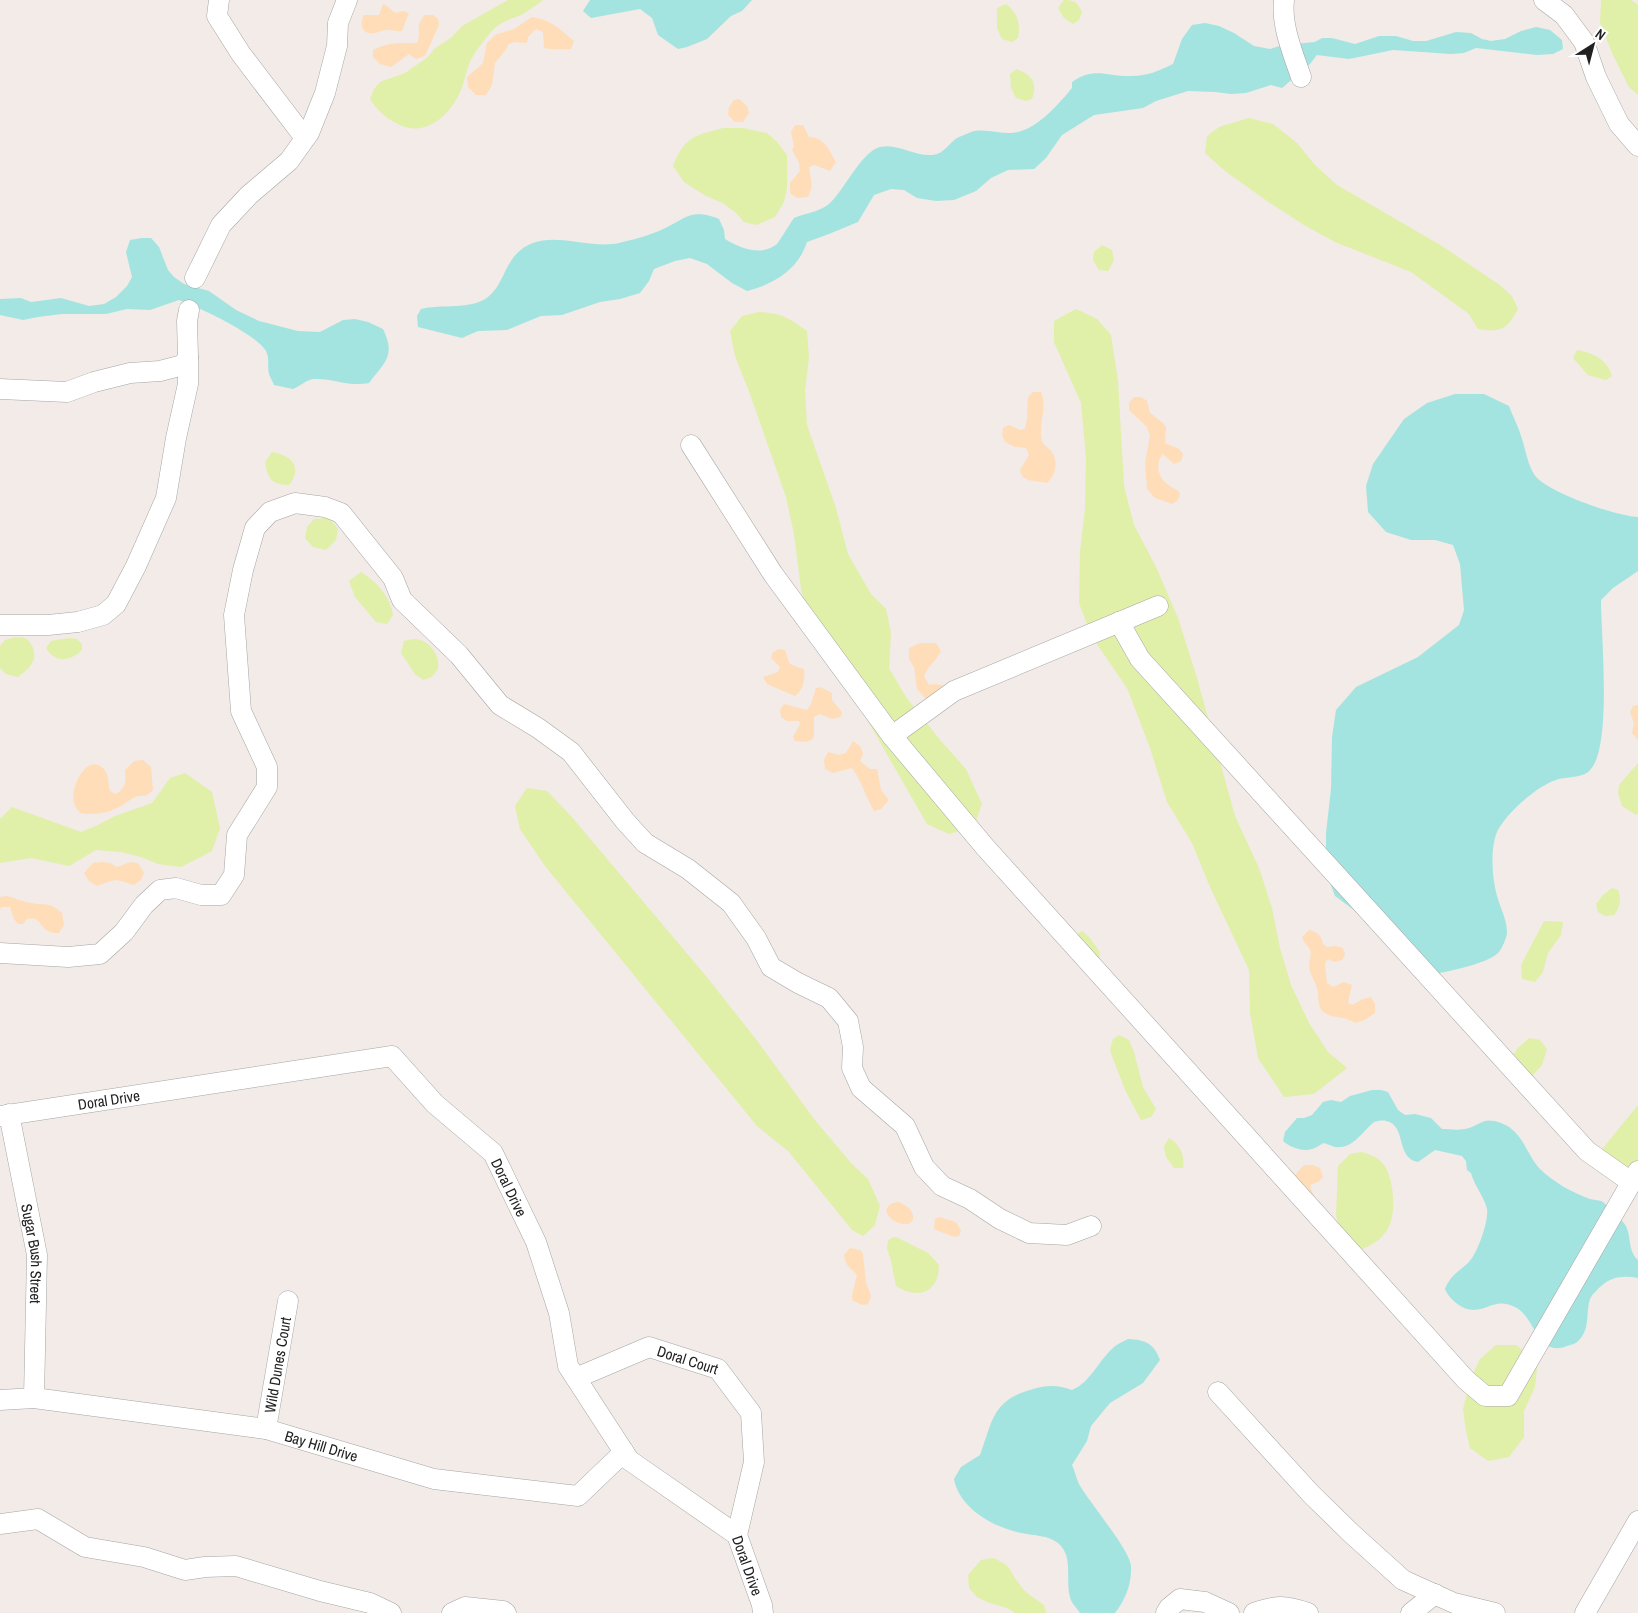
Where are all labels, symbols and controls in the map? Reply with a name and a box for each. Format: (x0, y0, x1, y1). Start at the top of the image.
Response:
north arrow (1568, 20, 1618, 70)
text: N (1592, 25, 1609, 44)
street label: Doral Drive (76, 1084, 141, 1114)
street label: Doral Drive (487, 1155, 533, 1220)
street label: Sugar Bush Street (17, 1202, 48, 1304)
street label: Wild Dunes Court (258, 1315, 296, 1415)
street label: Doral Court (655, 1340, 721, 1379)
street label: Bay Hill Drive (282, 1425, 361, 1466)
street label: Doral Drive (727, 1533, 768, 1598)

